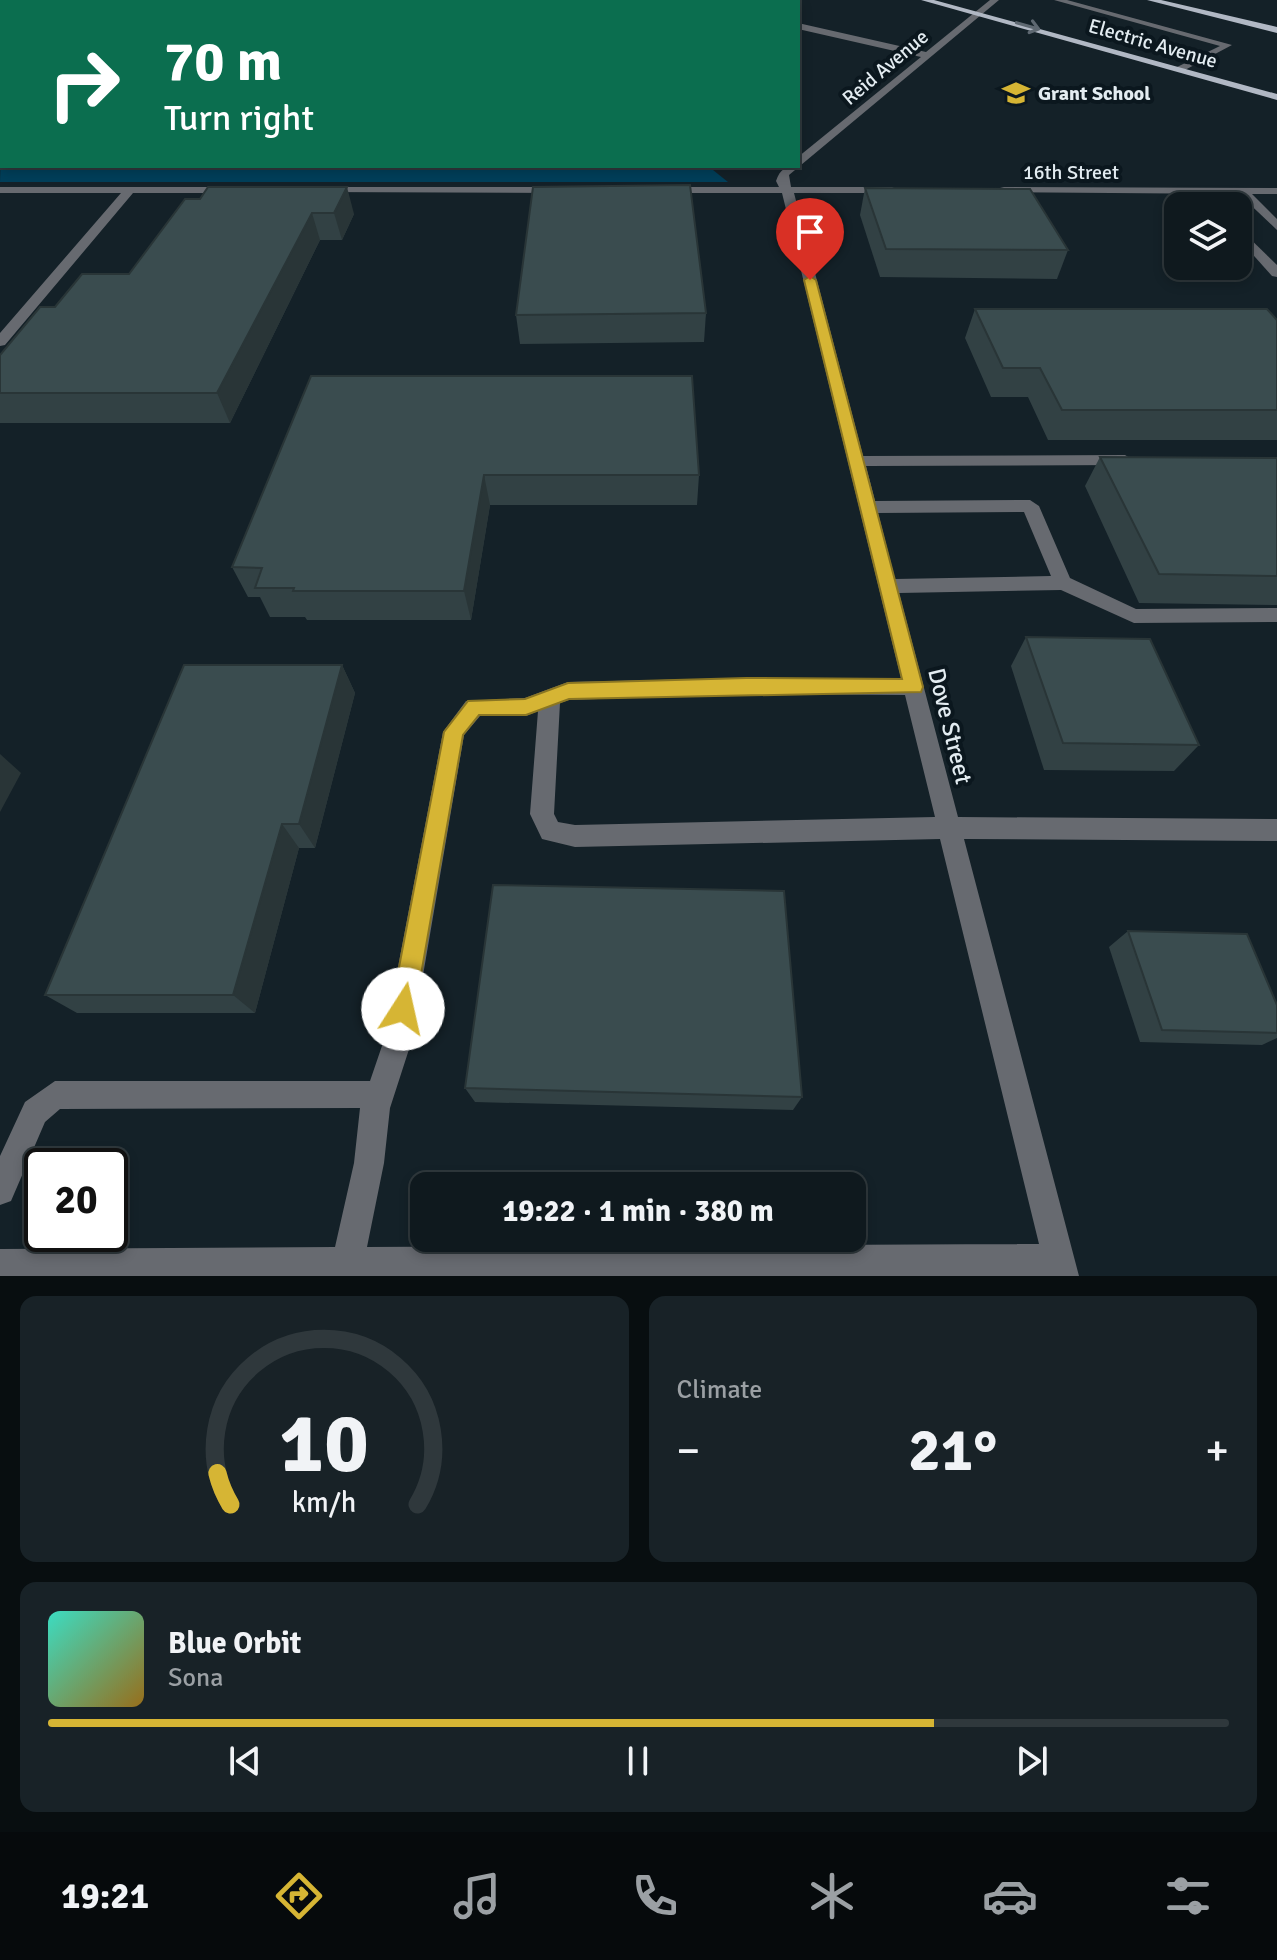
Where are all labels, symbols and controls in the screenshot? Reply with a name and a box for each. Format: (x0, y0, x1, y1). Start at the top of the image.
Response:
street label: Electric Avenue (1086, 13, 1220, 74)
one-way arrow (1015, 20, 1041, 35)
street label: Reid Avenue (837, 24, 933, 111)
text: 70 m (164, 27, 282, 96)
icon: right (32, 32, 136, 136)
school or university icon: Grant School (1001, 78, 1031, 108)
place label: Grant School (1038, 81, 1151, 106)
text: Turn right (164, 96, 314, 141)
street label: 16th Street (1023, 160, 1119, 185)
map controls (1164, 192, 1252, 280)
button: layers (1164, 192, 1252, 280)
pin (776, 198, 844, 280)
icon: arrive (788, 210, 832, 254)
street label: Dove Street (921, 665, 979, 787)
position arrow (361, 967, 445, 1051)
speed limit sign: 20 (24, 1148, 128, 1252)
text: 19:22 · 1 min · 380 m (502, 1193, 774, 1230)
text: Climate (677, 1374, 762, 1406)
text: 10 (279, 1393, 369, 1495)
text: 21° (908, 1414, 997, 1488)
text: − (677, 1424, 700, 1478)
text: + (1205, 1424, 1229, 1478)
text: km/h (292, 1485, 357, 1520)
text: Blue Orbit (168, 1625, 301, 1662)
text: Sona (168, 1662, 223, 1694)
icon: previous (223, 1739, 267, 1783)
icon: pause (616, 1739, 660, 1783)
icon: next (1010, 1739, 1054, 1783)
icon: directions (271, 1868, 327, 1924)
icon: music (449, 1868, 505, 1924)
icon: phone (627, 1868, 683, 1924)
icon: climate (804, 1868, 860, 1924)
icon: car (982, 1868, 1038, 1924)
icon: filters (1160, 1868, 1216, 1924)
text: 19:21 (61, 1874, 149, 1919)

